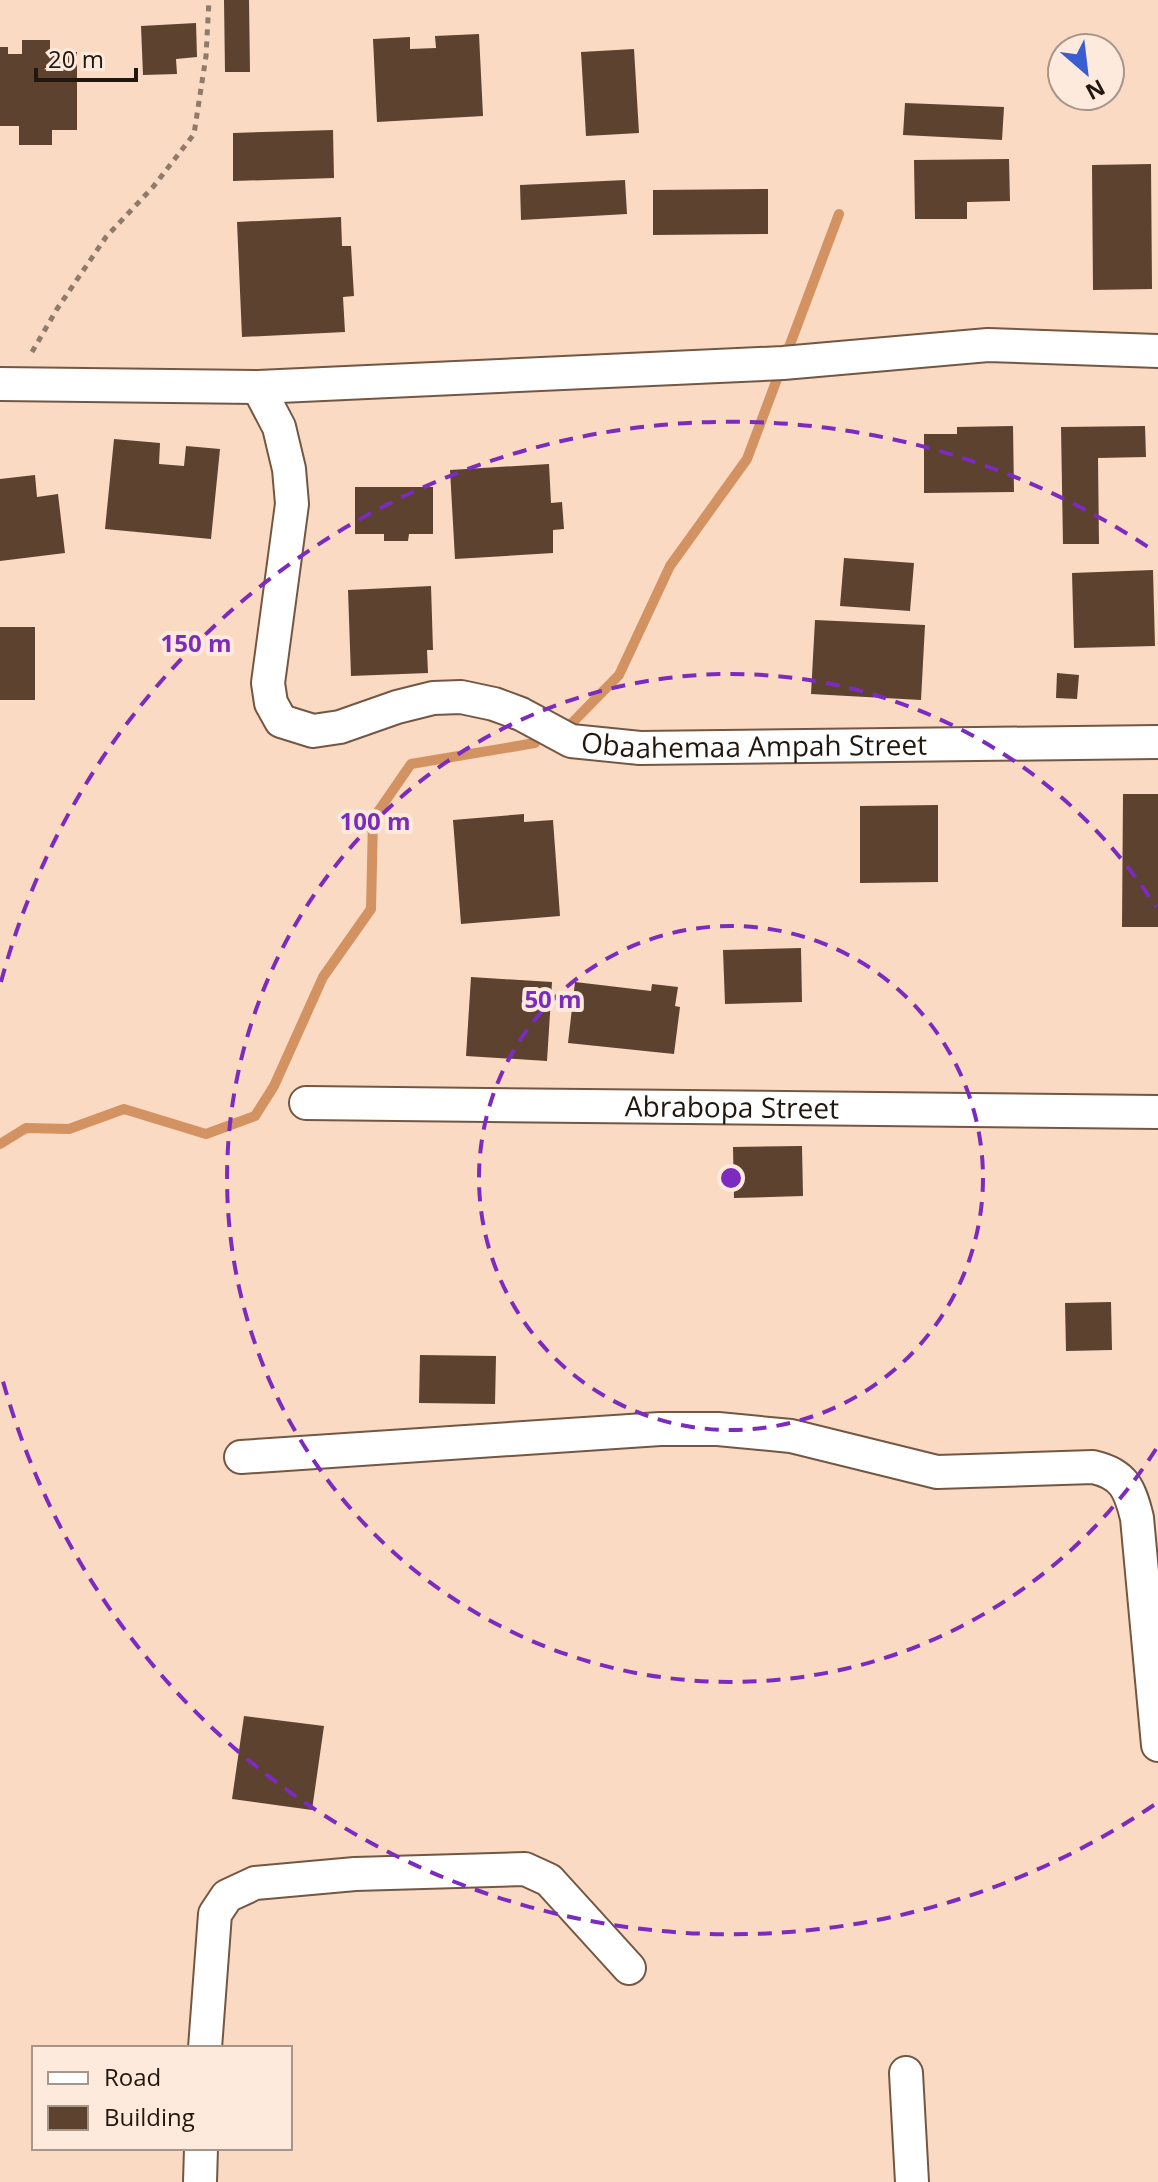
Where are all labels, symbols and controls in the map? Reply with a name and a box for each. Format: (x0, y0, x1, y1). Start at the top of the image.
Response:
scale bar (36, 32, 136, 82)
north arrow (1046, 32, 1126, 112)
text: 20 m (48, 42, 104, 75)
text: N (1081, 73, 1111, 108)
text: 150 m (161, 626, 231, 659)
street label: Obaahemaa Ampah Street (579, 722, 927, 766)
text: 100 m (340, 804, 410, 837)
text: 50 m (524, 982, 582, 1015)
street label: Abrabopa Street (625, 1086, 839, 1127)
centre of rings (717, 1164, 745, 1192)
legend (32, 2046, 292, 2150)
text: Road (104, 2060, 161, 2093)
text: Building (104, 2100, 195, 2133)

